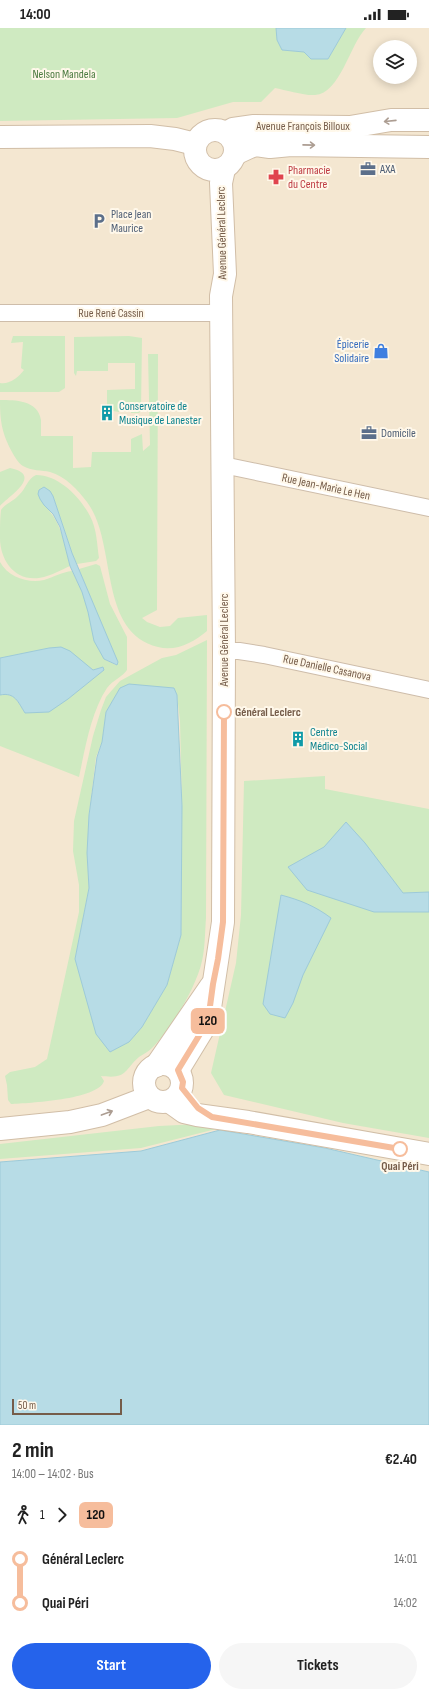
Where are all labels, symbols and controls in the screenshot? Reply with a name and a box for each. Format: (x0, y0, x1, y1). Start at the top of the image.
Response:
text: 14:00 (20, 5, 51, 24)
map controls (373, 40, 417, 84)
button: layers (373, 40, 417, 84)
park label: Nelson Mandela (32, 67, 96, 82)
one-way arrow (384, 117, 397, 125)
street label: Avenue François Billoux (255, 119, 350, 134)
one-way arrow (302, 141, 315, 149)
office icon: AXA (359, 160, 377, 178)
place label: AXA (379, 162, 396, 177)
place label: Pharmacie du Centre (288, 163, 331, 192)
pharmacy icon: Pharmacie du Centre (267, 168, 285, 186)
street label: Avenue Général Leclerc (214, 186, 230, 281)
place label: Place Jean Maurice (111, 207, 151, 236)
parking icon: Place Jean Maurice (90, 212, 108, 230)
street label: Rue René Cassin (78, 306, 144, 321)
place label: Épicerie Solidaire (334, 337, 369, 366)
shop icon: Épicerie Solidaire (372, 342, 390, 360)
place label: Conservatoire de Musique de Lanester (119, 399, 202, 428)
building icon: Conservatoire de Musique de Lanester (98, 404, 116, 422)
office icon: Domicile (360, 424, 378, 442)
place label: Domicile (381, 426, 416, 441)
street label: Rue Jean-Marie Le Hen (280, 470, 372, 504)
street label: Avenue Général Leclerc (217, 593, 232, 688)
street label: Rue Danielle Casanova (282, 651, 373, 685)
marker: Général Leclerc (216, 704, 232, 720)
place label: Général Leclerc (235, 705, 301, 720)
place label: Centre Médico-Social (310, 725, 367, 754)
building icon: Centre Médico-Social (289, 730, 307, 748)
line badge: 120 (185, 1008, 231, 1034)
text: 120 (199, 1012, 217, 1029)
one-way arrow (101, 1108, 113, 1116)
marker: Quai Péri (392, 1141, 408, 1157)
place label: Quai Péri (381, 1159, 419, 1174)
scale bar (12, 1397, 122, 1416)
text: 50 m (18, 1399, 36, 1412)
text: 2 min (12, 1437, 54, 1464)
text: €2.40 (385, 1450, 417, 1469)
text: 14:00 – 14:02 · Bus (12, 1466, 94, 1482)
icon: walk (12, 1504, 34, 1526)
icon: forward (51, 1504, 73, 1526)
text: 120 (87, 1506, 105, 1523)
text: 1 (40, 1507, 45, 1523)
text: Général Leclerc (42, 1550, 124, 1569)
text: 14:01 (394, 1551, 417, 1567)
text: Quai Péri (42, 1594, 89, 1613)
text: 14:02 (393, 1595, 417, 1611)
button: Start (12, 1643, 211, 1689)
button: Tickets (219, 1643, 417, 1689)

